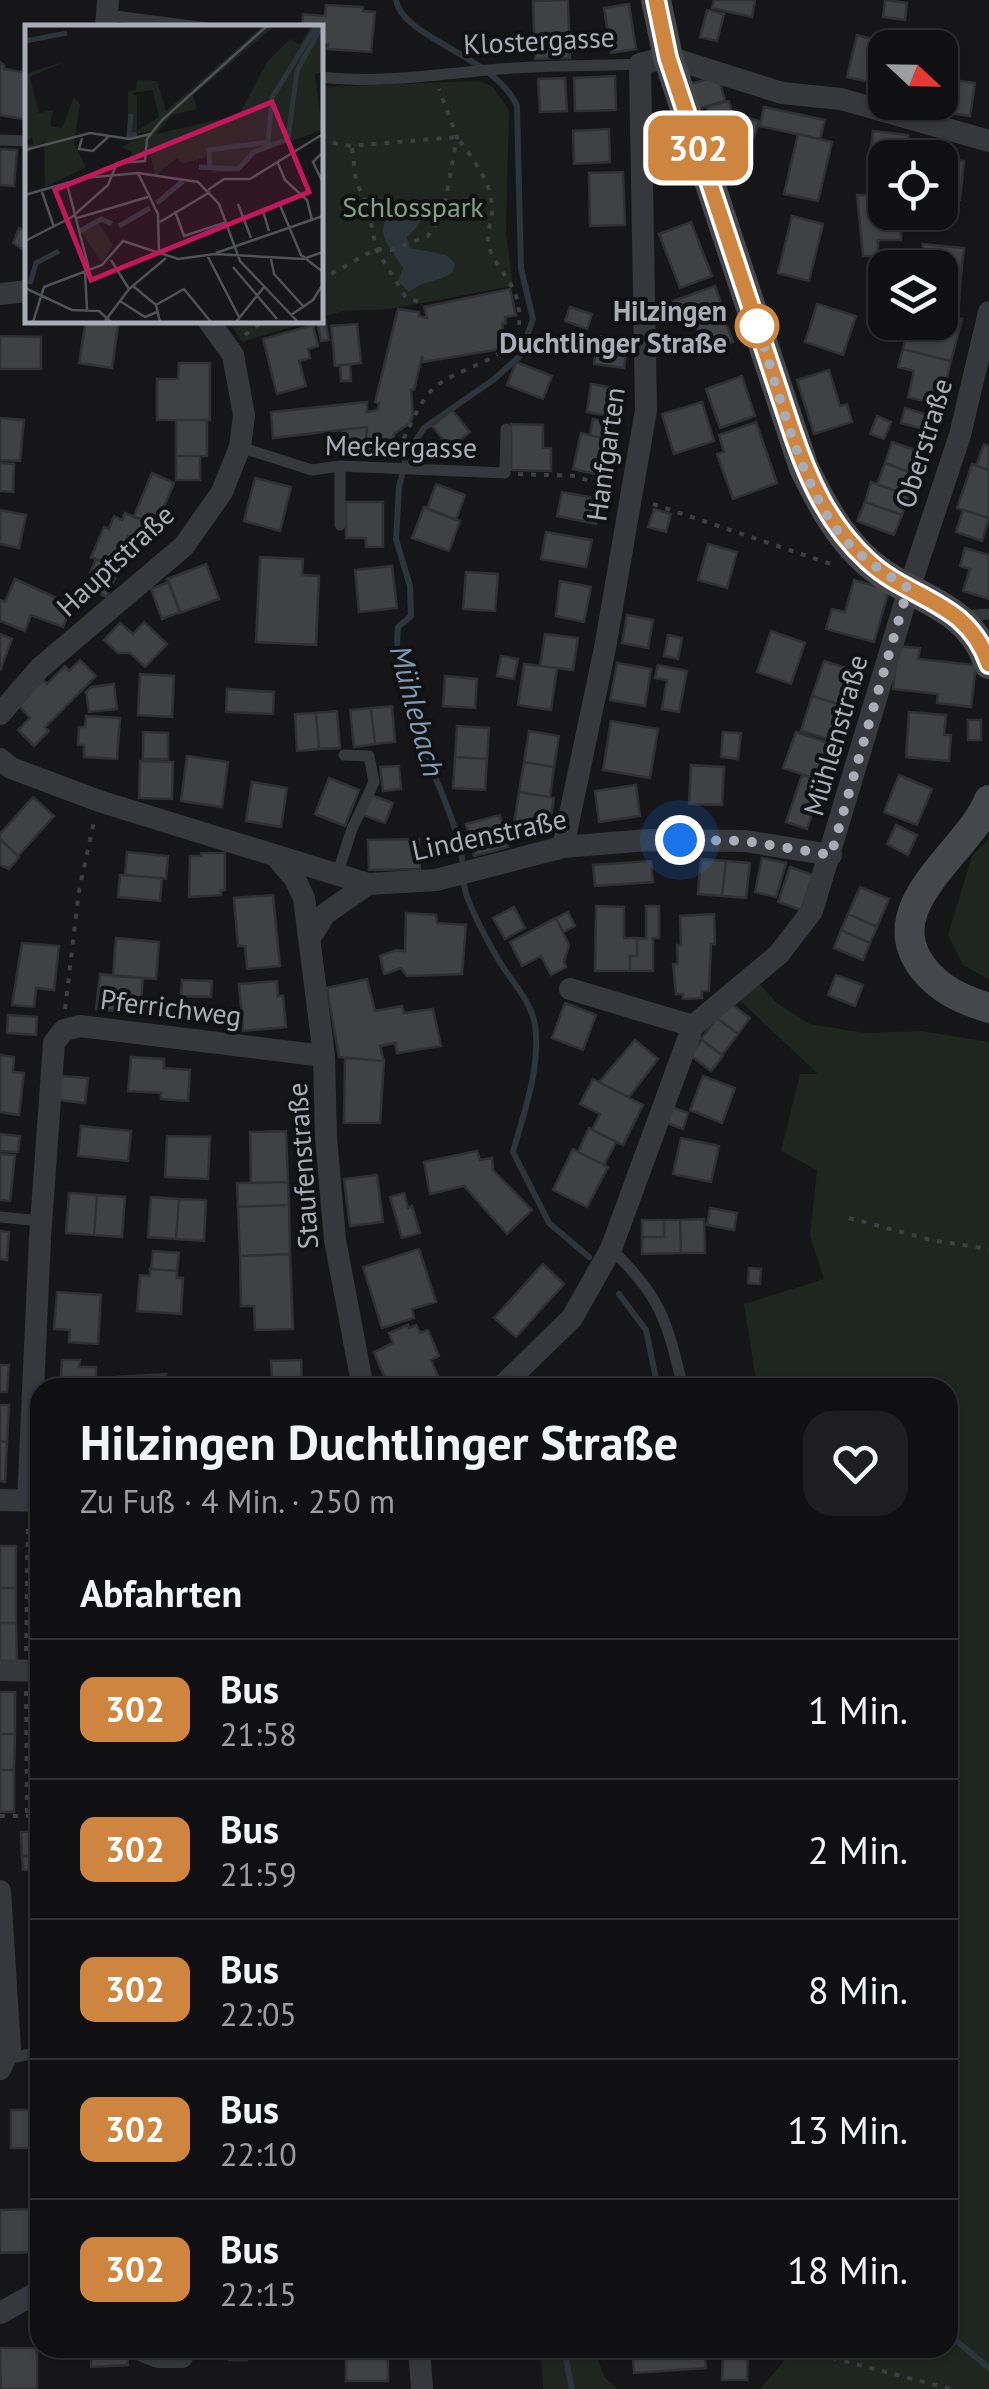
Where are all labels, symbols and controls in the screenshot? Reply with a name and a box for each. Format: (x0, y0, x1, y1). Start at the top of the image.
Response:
street label: Klostergasse (462, 18, 616, 62)
inset map (25, 25, 322, 322)
north arrow (868, 30, 958, 120)
map controls (868, 30, 958, 340)
line badge: 302 (640, 116, 756, 180)
text: 302 (668, 125, 728, 171)
button: locate (868, 140, 958, 230)
park label: Schlosspark (342, 188, 484, 225)
button: layers (868, 250, 958, 340)
place label: Hilzingen Duchtlinger Straße (499, 292, 727, 361)
marker: Hilzingen Duchtlinger Straße (736, 305, 778, 347)
street label: Oberstraße (886, 374, 960, 512)
street label: Hanfgarten (577, 385, 633, 523)
street label: Meckergasse (325, 426, 477, 466)
street label: Hauptstraße (48, 496, 182, 624)
water label: Mühlebach (382, 641, 454, 781)
street label: Mühlenstraße (794, 650, 876, 820)
street label: Lindenstraße (408, 800, 570, 868)
your location (655, 815, 705, 865)
street label: Pferrichweg (98, 980, 244, 1034)
street label: Staufenstraße (278, 1081, 326, 1251)
text: Hilzingen Duchtlinger Straße (80, 1411, 678, 1473)
button: heart (803, 1411, 908, 1516)
text: Zu Fuß · 4 Min. · 250 m (80, 1480, 395, 1522)
text: Abfahrten (80, 1568, 242, 1617)
text: Bus (220, 1664, 279, 1713)
text: 1 Min. (808, 1685, 908, 1734)
text: 302 (105, 1686, 165, 1732)
text: 21:58 (220, 1713, 297, 1755)
text: Bus (220, 1804, 279, 1853)
text: 2 Min. (808, 1825, 908, 1874)
text: 302 (105, 1826, 165, 1872)
text: 21:59 (220, 1853, 297, 1895)
text: Bus (220, 1944, 279, 1993)
text: 8 Min. (808, 1965, 908, 2014)
text: 302 (105, 1966, 165, 2012)
text: 22:05 (220, 1993, 297, 2035)
text: Bus (220, 2084, 279, 2133)
text: 13 Min. (787, 2105, 908, 2154)
text: 302 (105, 2106, 165, 2152)
text: 22:10 (220, 2133, 297, 2175)
text: Bus (220, 2224, 279, 2273)
text: 18 Min. (787, 2245, 908, 2294)
text: 302 (105, 2246, 165, 2292)
text: 22:15 (220, 2273, 297, 2315)

